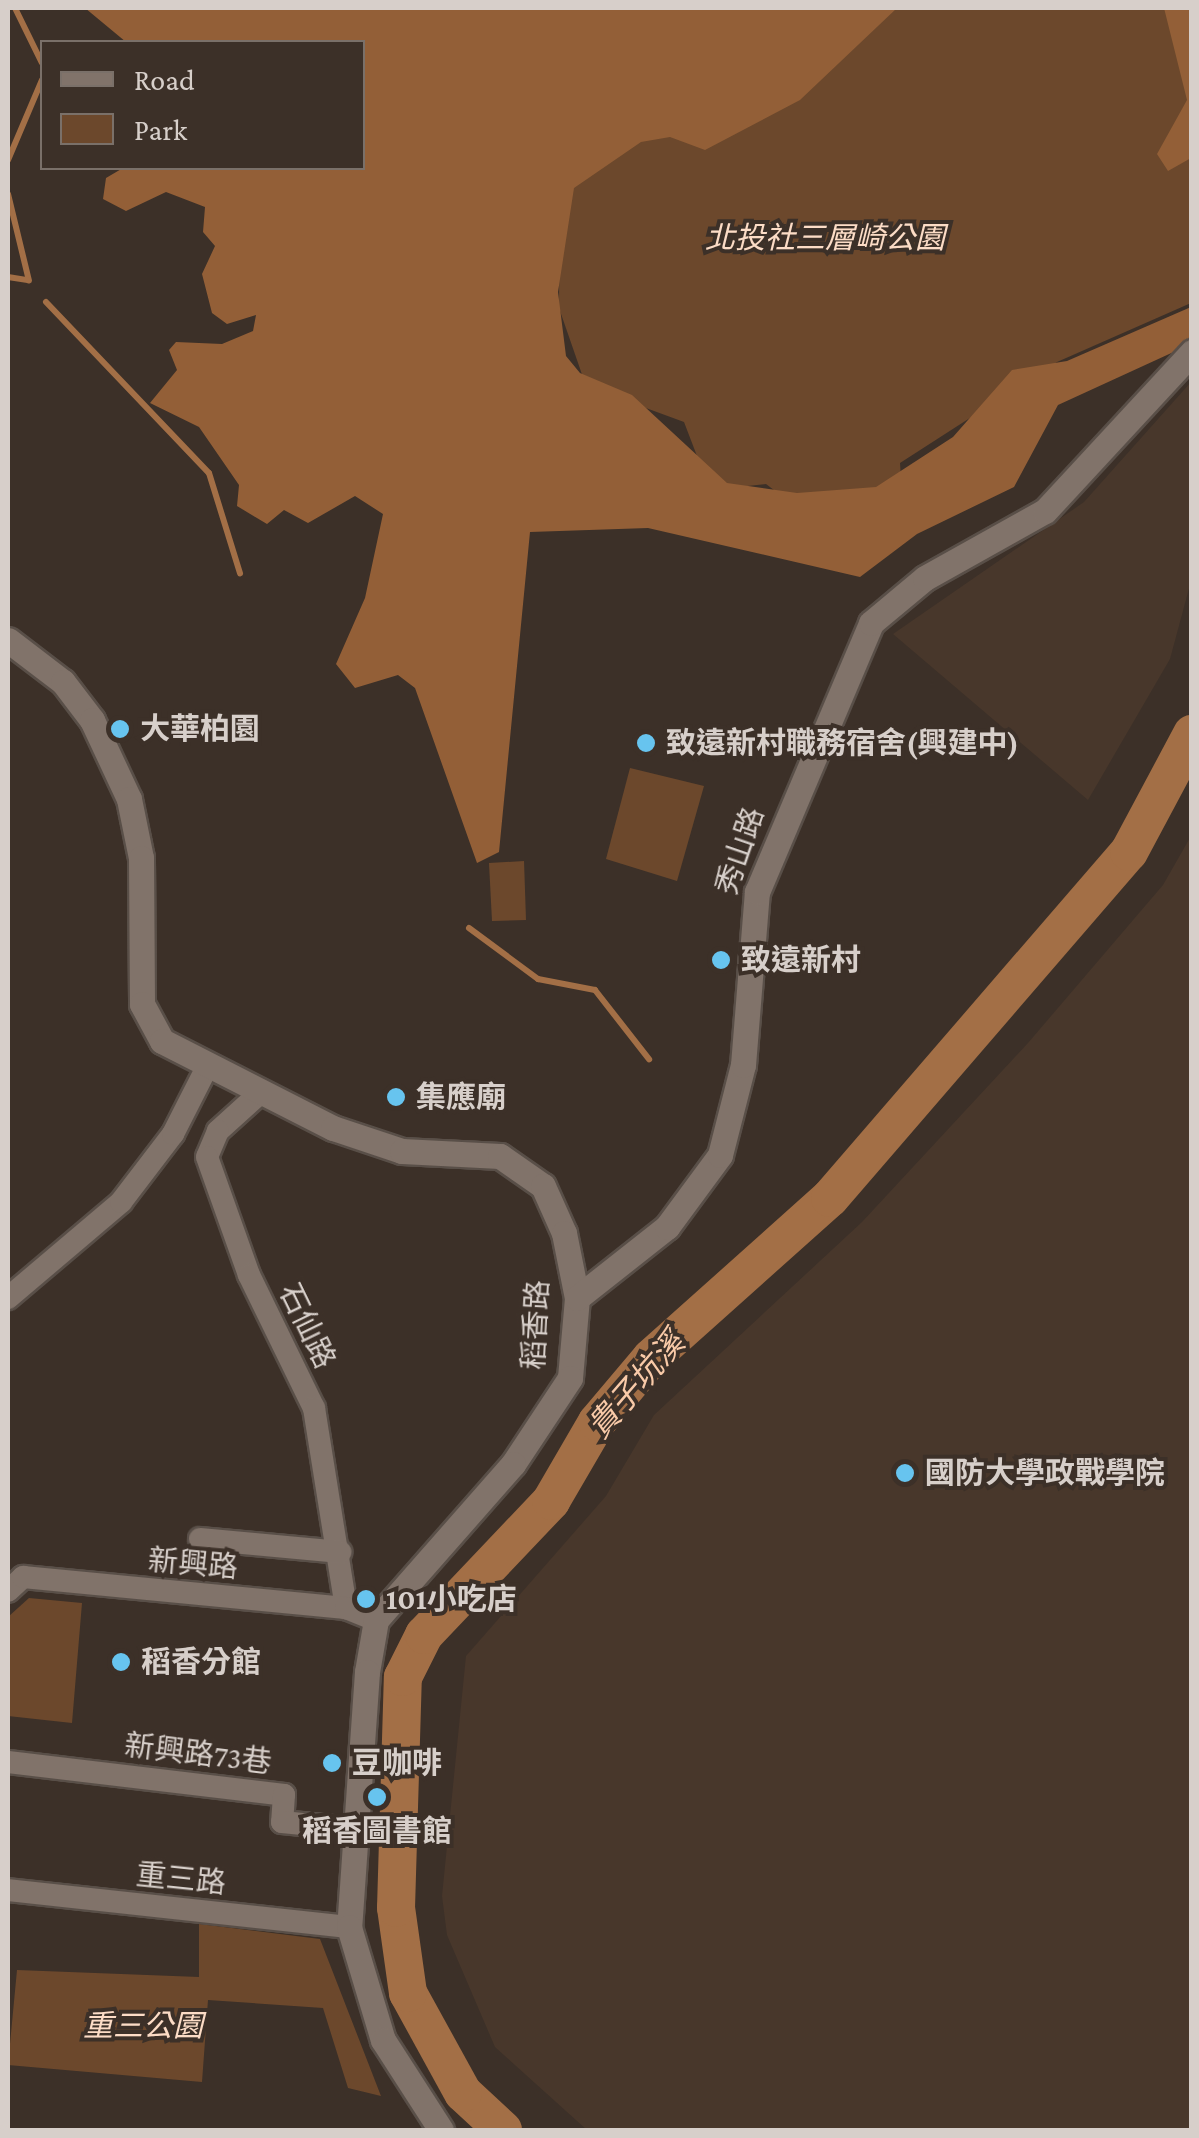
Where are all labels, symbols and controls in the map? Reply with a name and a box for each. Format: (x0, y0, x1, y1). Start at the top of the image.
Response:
legend (40, 40, 365, 170)
text: Road (134, 63, 195, 96)
text: Park (134, 113, 187, 146)
park label: 北投社三層崎公園 (705, 220, 945, 256)
place label: 大華柏園 (140, 711, 260, 747)
marker: 大華柏園 (109, 718, 131, 740)
place label: 致遠新村職務宿舍(興建中) (666, 725, 1019, 761)
marker: 致遠新村職務宿舍(興建中) (635, 732, 657, 754)
street label: 秀山路 (708, 803, 772, 899)
place label: 致遠新村 (741, 942, 861, 978)
marker: 致遠新村 (710, 949, 732, 971)
place label: 集應廟 (416, 1079, 506, 1115)
marker: 集應廟 (385, 1086, 407, 1108)
street label: 石仙路 (271, 1278, 343, 1374)
street label: 稻香路 (516, 1279, 556, 1371)
water label: 貴子坑溪 (580, 1324, 692, 1446)
place label: 國防大學政戰學院 (925, 1455, 1165, 1491)
marker: 國防大學政戰學院 (894, 1462, 916, 1484)
street label: 新興路 (147, 1542, 239, 1586)
place label: 101小吃店 (386, 1581, 517, 1617)
marker: 101小吃店 (355, 1588, 377, 1610)
place label: 稻香分館 (141, 1644, 261, 1680)
marker: 稻香分館 (110, 1651, 132, 1673)
street label: 新興路73巷 (122, 1727, 274, 1781)
place label: 豆咖啡 (352, 1745, 442, 1781)
marker: 豆咖啡 (321, 1752, 343, 1774)
marker: 稻香圖書館 (366, 1786, 388, 1808)
place label: 稻香圖書館 (302, 1813, 452, 1849)
street label: 重三路 (134, 1856, 228, 1902)
park label: 重三公園 (83, 2008, 203, 2044)

